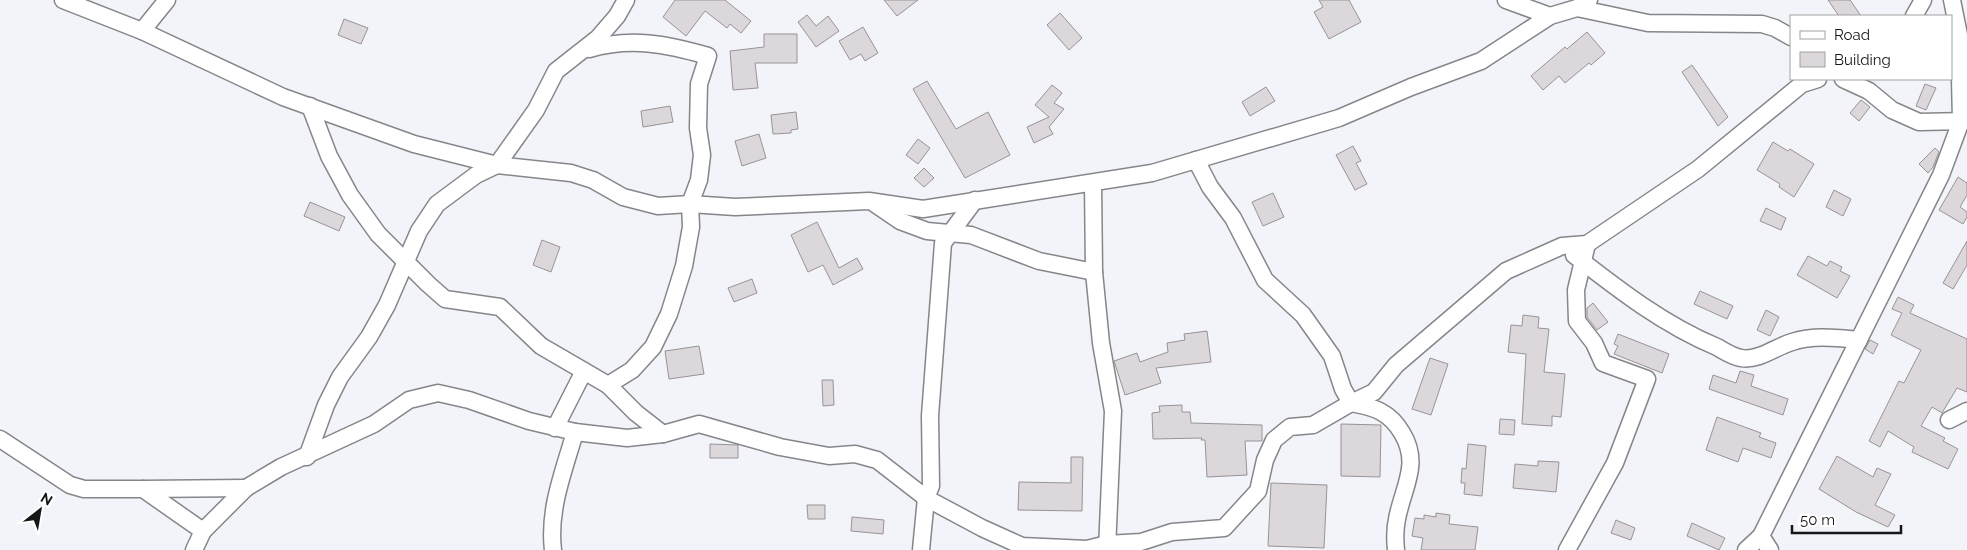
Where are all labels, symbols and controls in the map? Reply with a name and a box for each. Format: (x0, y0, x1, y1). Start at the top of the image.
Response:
legend (1790, 15, 1952, 80)
text: Road (1834, 26, 1870, 44)
text: Building (1834, 51, 1891, 69)
north arrow (15, 485, 65, 535)
text: N (38, 489, 55, 508)
scale bar (1792, 502, 1901, 534)
text: 50 m (1800, 511, 1835, 529)

